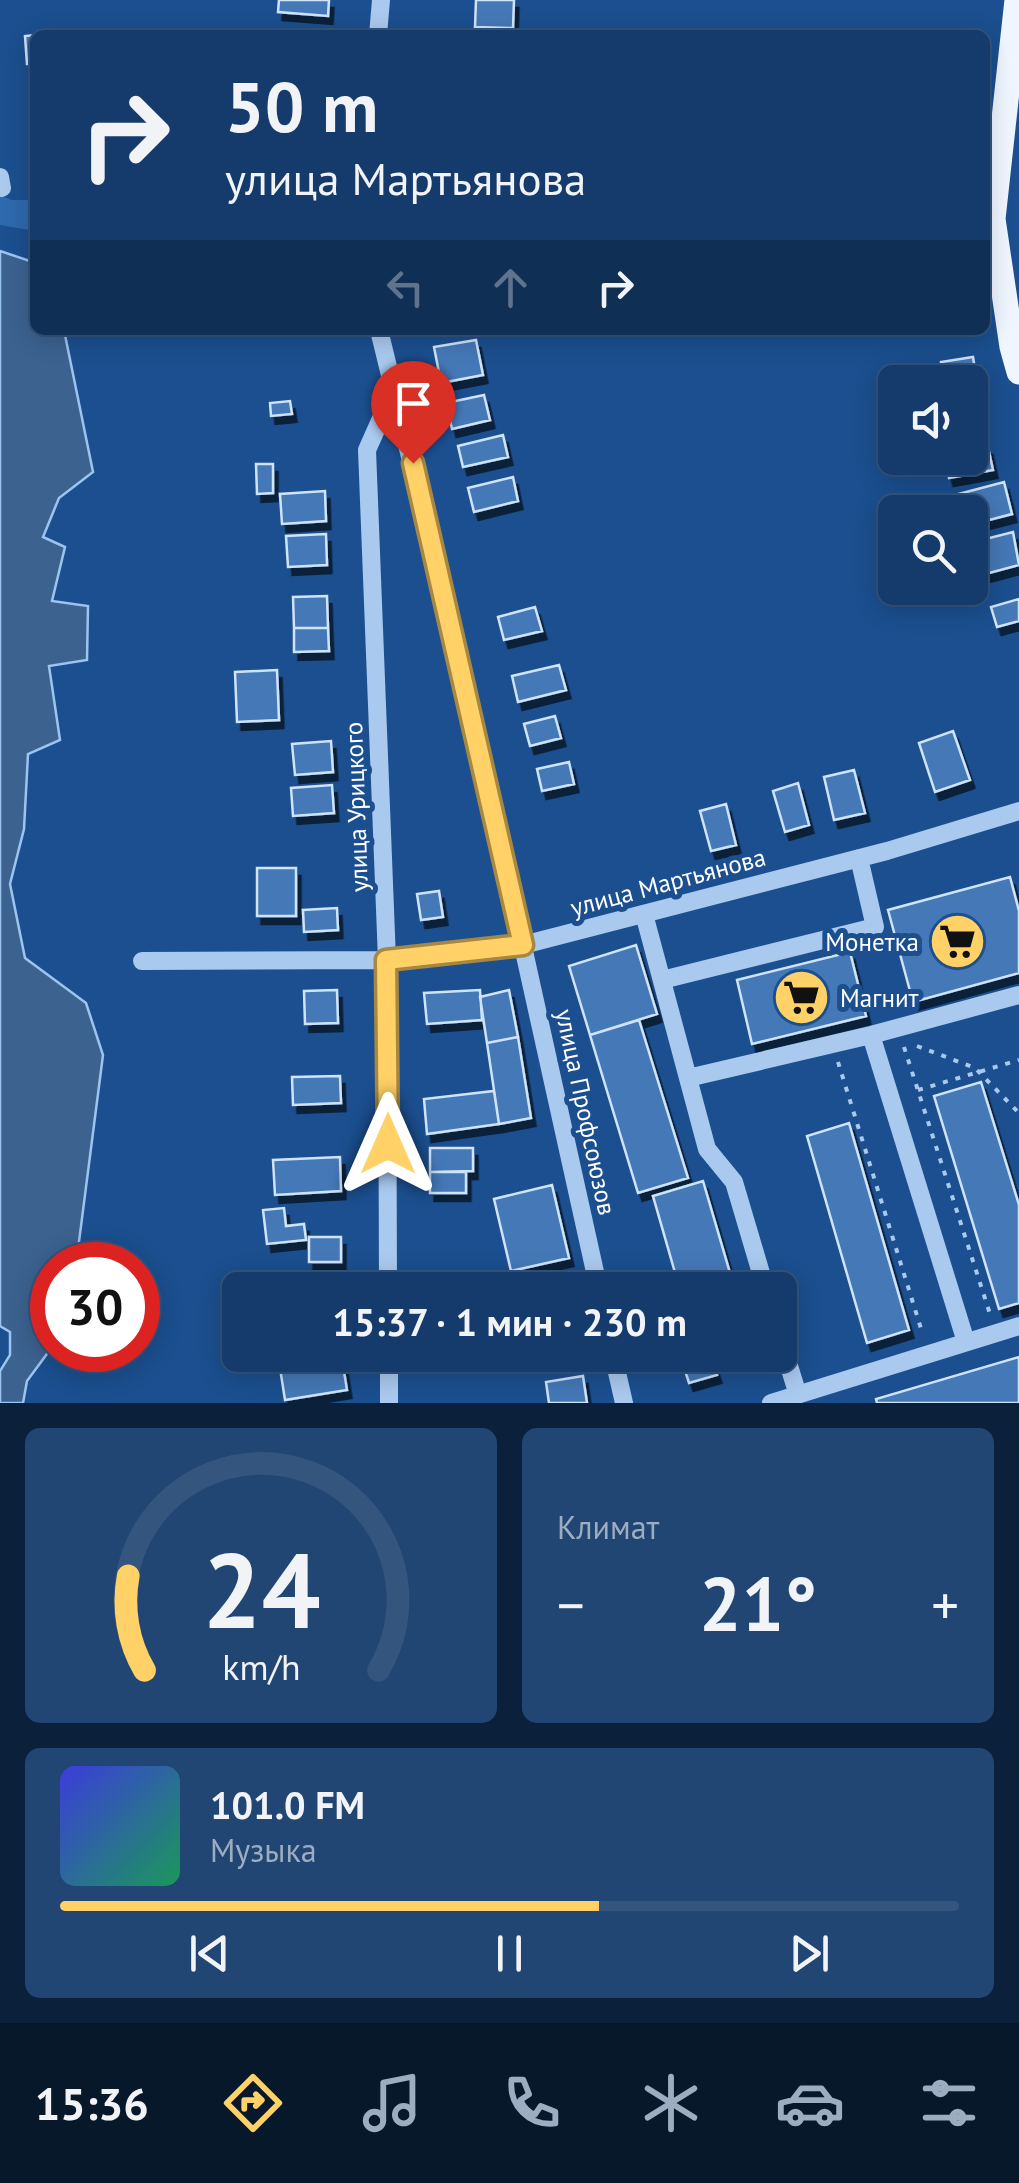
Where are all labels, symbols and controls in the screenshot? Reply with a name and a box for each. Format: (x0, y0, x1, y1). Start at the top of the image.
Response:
text: 50 m (225, 61, 378, 151)
icon: right (60, 70, 190, 200)
text: улица Мартьянова (225, 149, 586, 207)
icon: left (378, 260, 433, 315)
icon: ahead (483, 260, 538, 315)
icon: right (588, 260, 643, 315)
pin (371, 361, 456, 464)
map controls (878, 365, 988, 605)
button: sound (878, 365, 988, 475)
icon: arrive (386, 376, 441, 431)
button: search (878, 495, 988, 605)
street label: улица Урицкого (337, 721, 375, 893)
street label: улица Мартьянова (567, 841, 769, 923)
supermarket icon: Монетка (928, 912, 988, 972)
place label: Монетка (825, 926, 919, 958)
supermarket icon: Магнит (771, 968, 831, 1028)
place label: Магнит (840, 982, 919, 1014)
street label: улица Профсоюзов (549, 1006, 623, 1218)
position arrow (336, 1092, 440, 1196)
speed limit sign: 30 (30, 1242, 160, 1372)
text: 15:37 · 1 мин · 230 m (332, 1297, 687, 1346)
text: Климат (557, 1506, 659, 1548)
text: 24 (202, 1522, 320, 1657)
text: 21° (699, 1555, 817, 1652)
text: − (557, 1569, 585, 1640)
text: + (931, 1569, 959, 1640)
text: km/h (222, 1644, 300, 1690)
text: 101.0 FM (210, 1780, 365, 1829)
text: Музыка (210, 1829, 317, 1871)
icon: previous (182, 1926, 237, 1981)
icon: pause (482, 1926, 537, 1981)
icon: next (782, 1926, 837, 1981)
icon: directions (218, 2068, 288, 2138)
icon: music (357, 2068, 427, 2138)
icon: phone (497, 2068, 567, 2138)
icon: climate (636, 2068, 706, 2138)
icon: car (775, 2068, 845, 2138)
icon: filters (914, 2068, 984, 2138)
text: 15:36 (35, 2074, 149, 2132)

